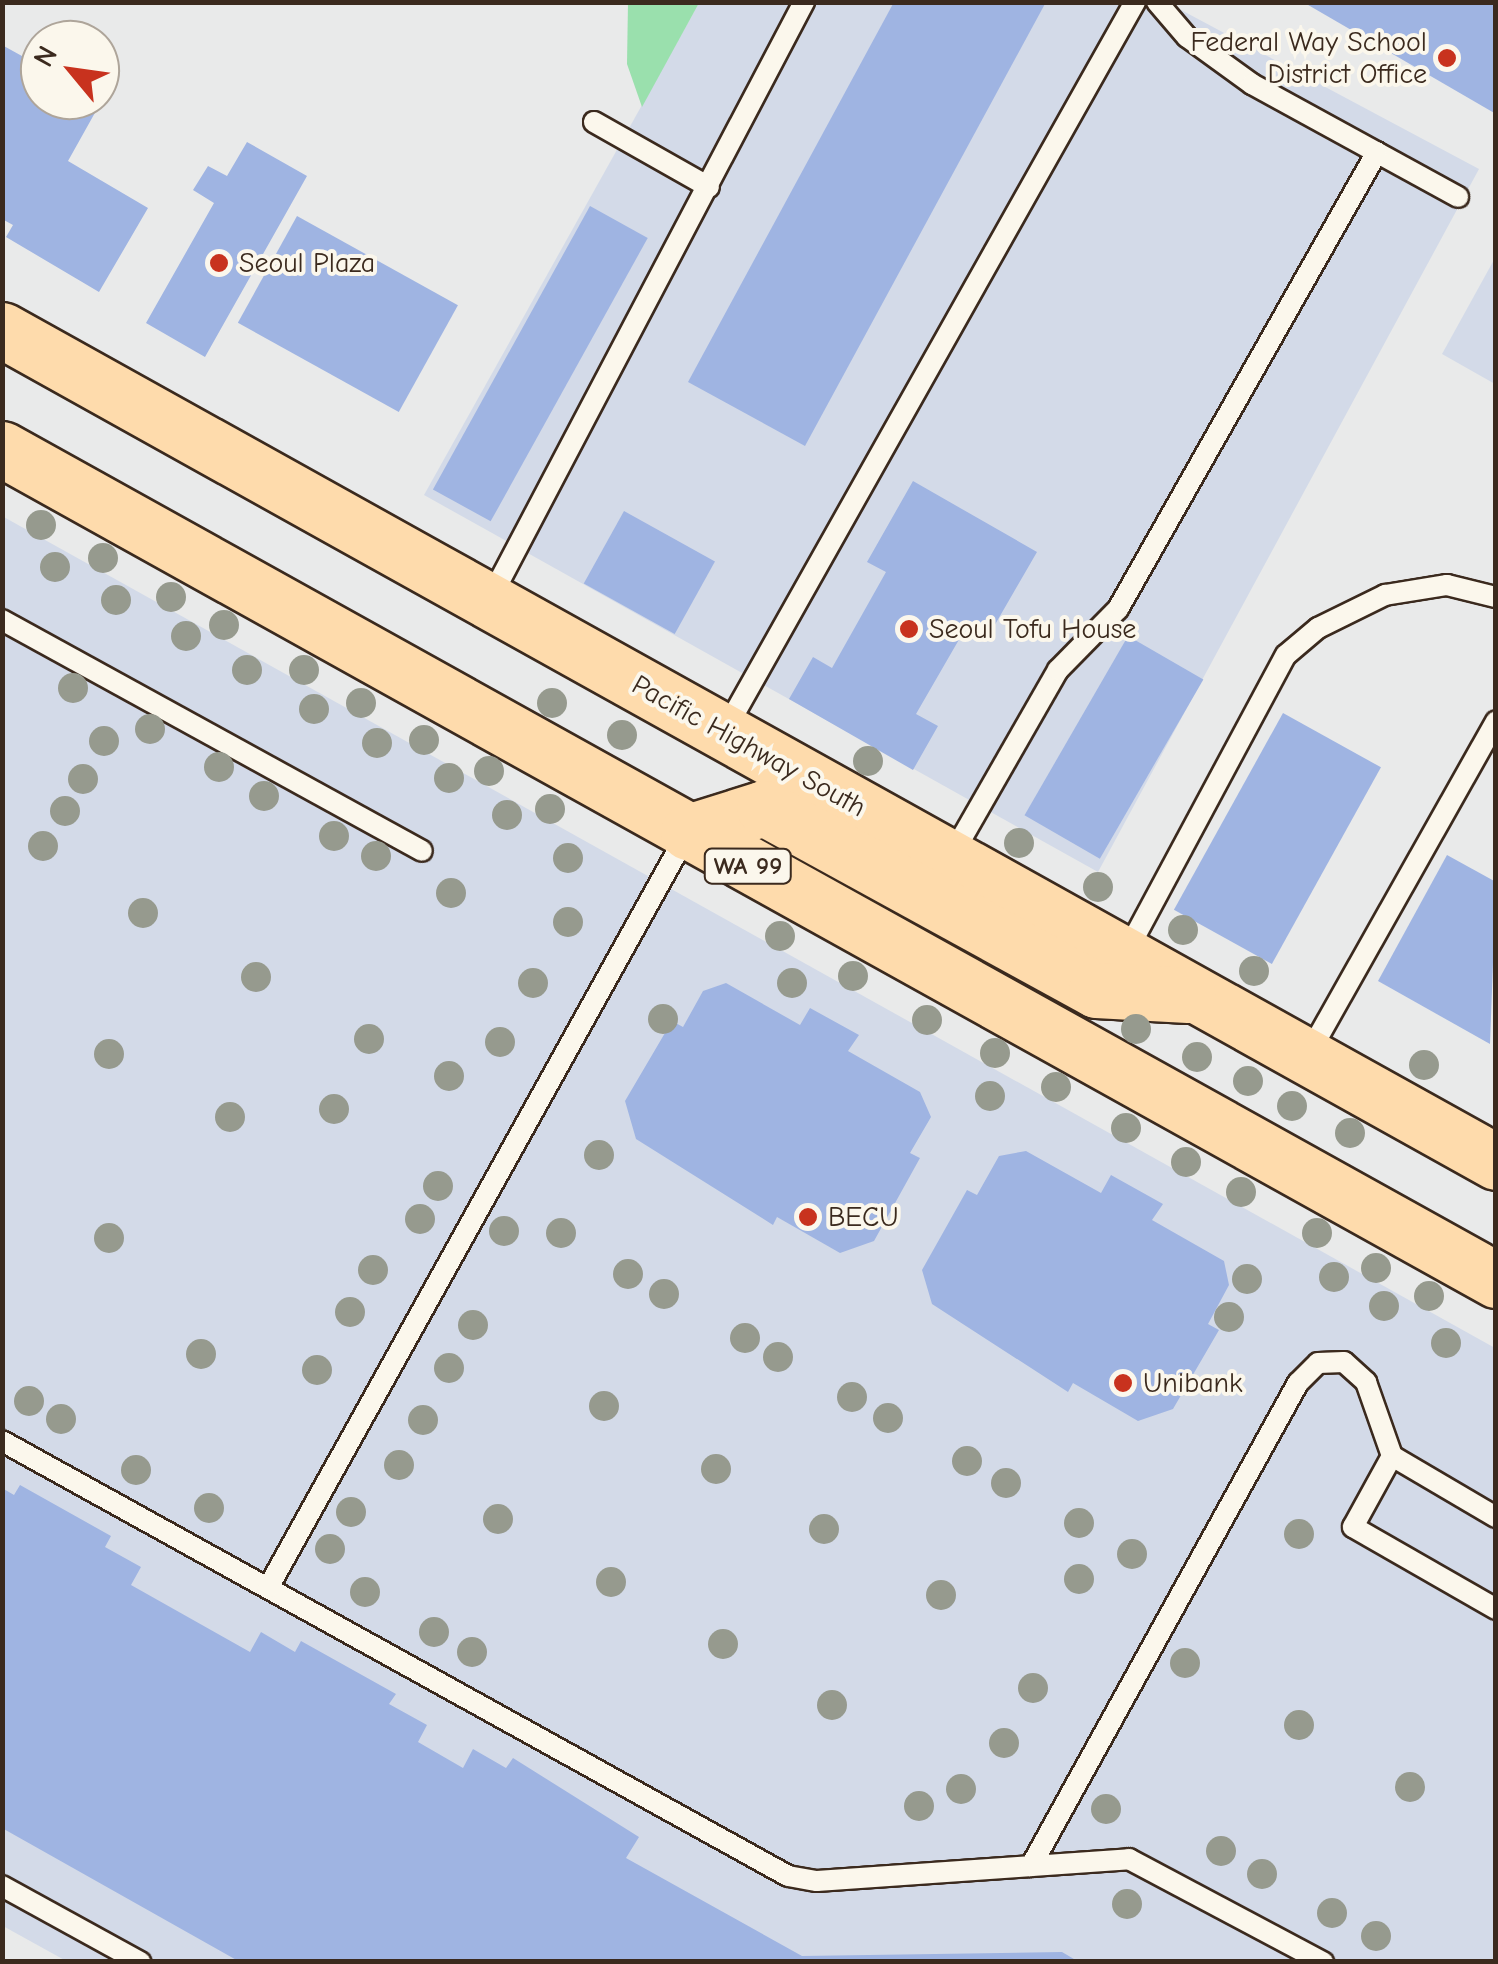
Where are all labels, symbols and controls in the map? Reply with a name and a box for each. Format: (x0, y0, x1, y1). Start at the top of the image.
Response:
north arrow (20, 20, 120, 120)
place label: Federal Way School District Office (1191, 25, 1427, 91)
text: N (27, 41, 64, 72)
marker: Federal Way School District Office (1436, 47, 1458, 69)
place label: Seoul Plaza (239, 246, 375, 280)
marker: Seoul Plaza (208, 252, 230, 274)
place label: Seoul Tofu House (929, 612, 1136, 646)
marker: Seoul Tofu House (898, 618, 920, 640)
street label: Pacific Highway South (626, 668, 872, 824)
road number: WA 99 (703, 846, 793, 886)
place label: BECU (828, 1200, 899, 1234)
marker: BECU (797, 1206, 819, 1228)
place label: Unibank (1143, 1366, 1243, 1400)
marker: Unibank (1112, 1372, 1134, 1394)

